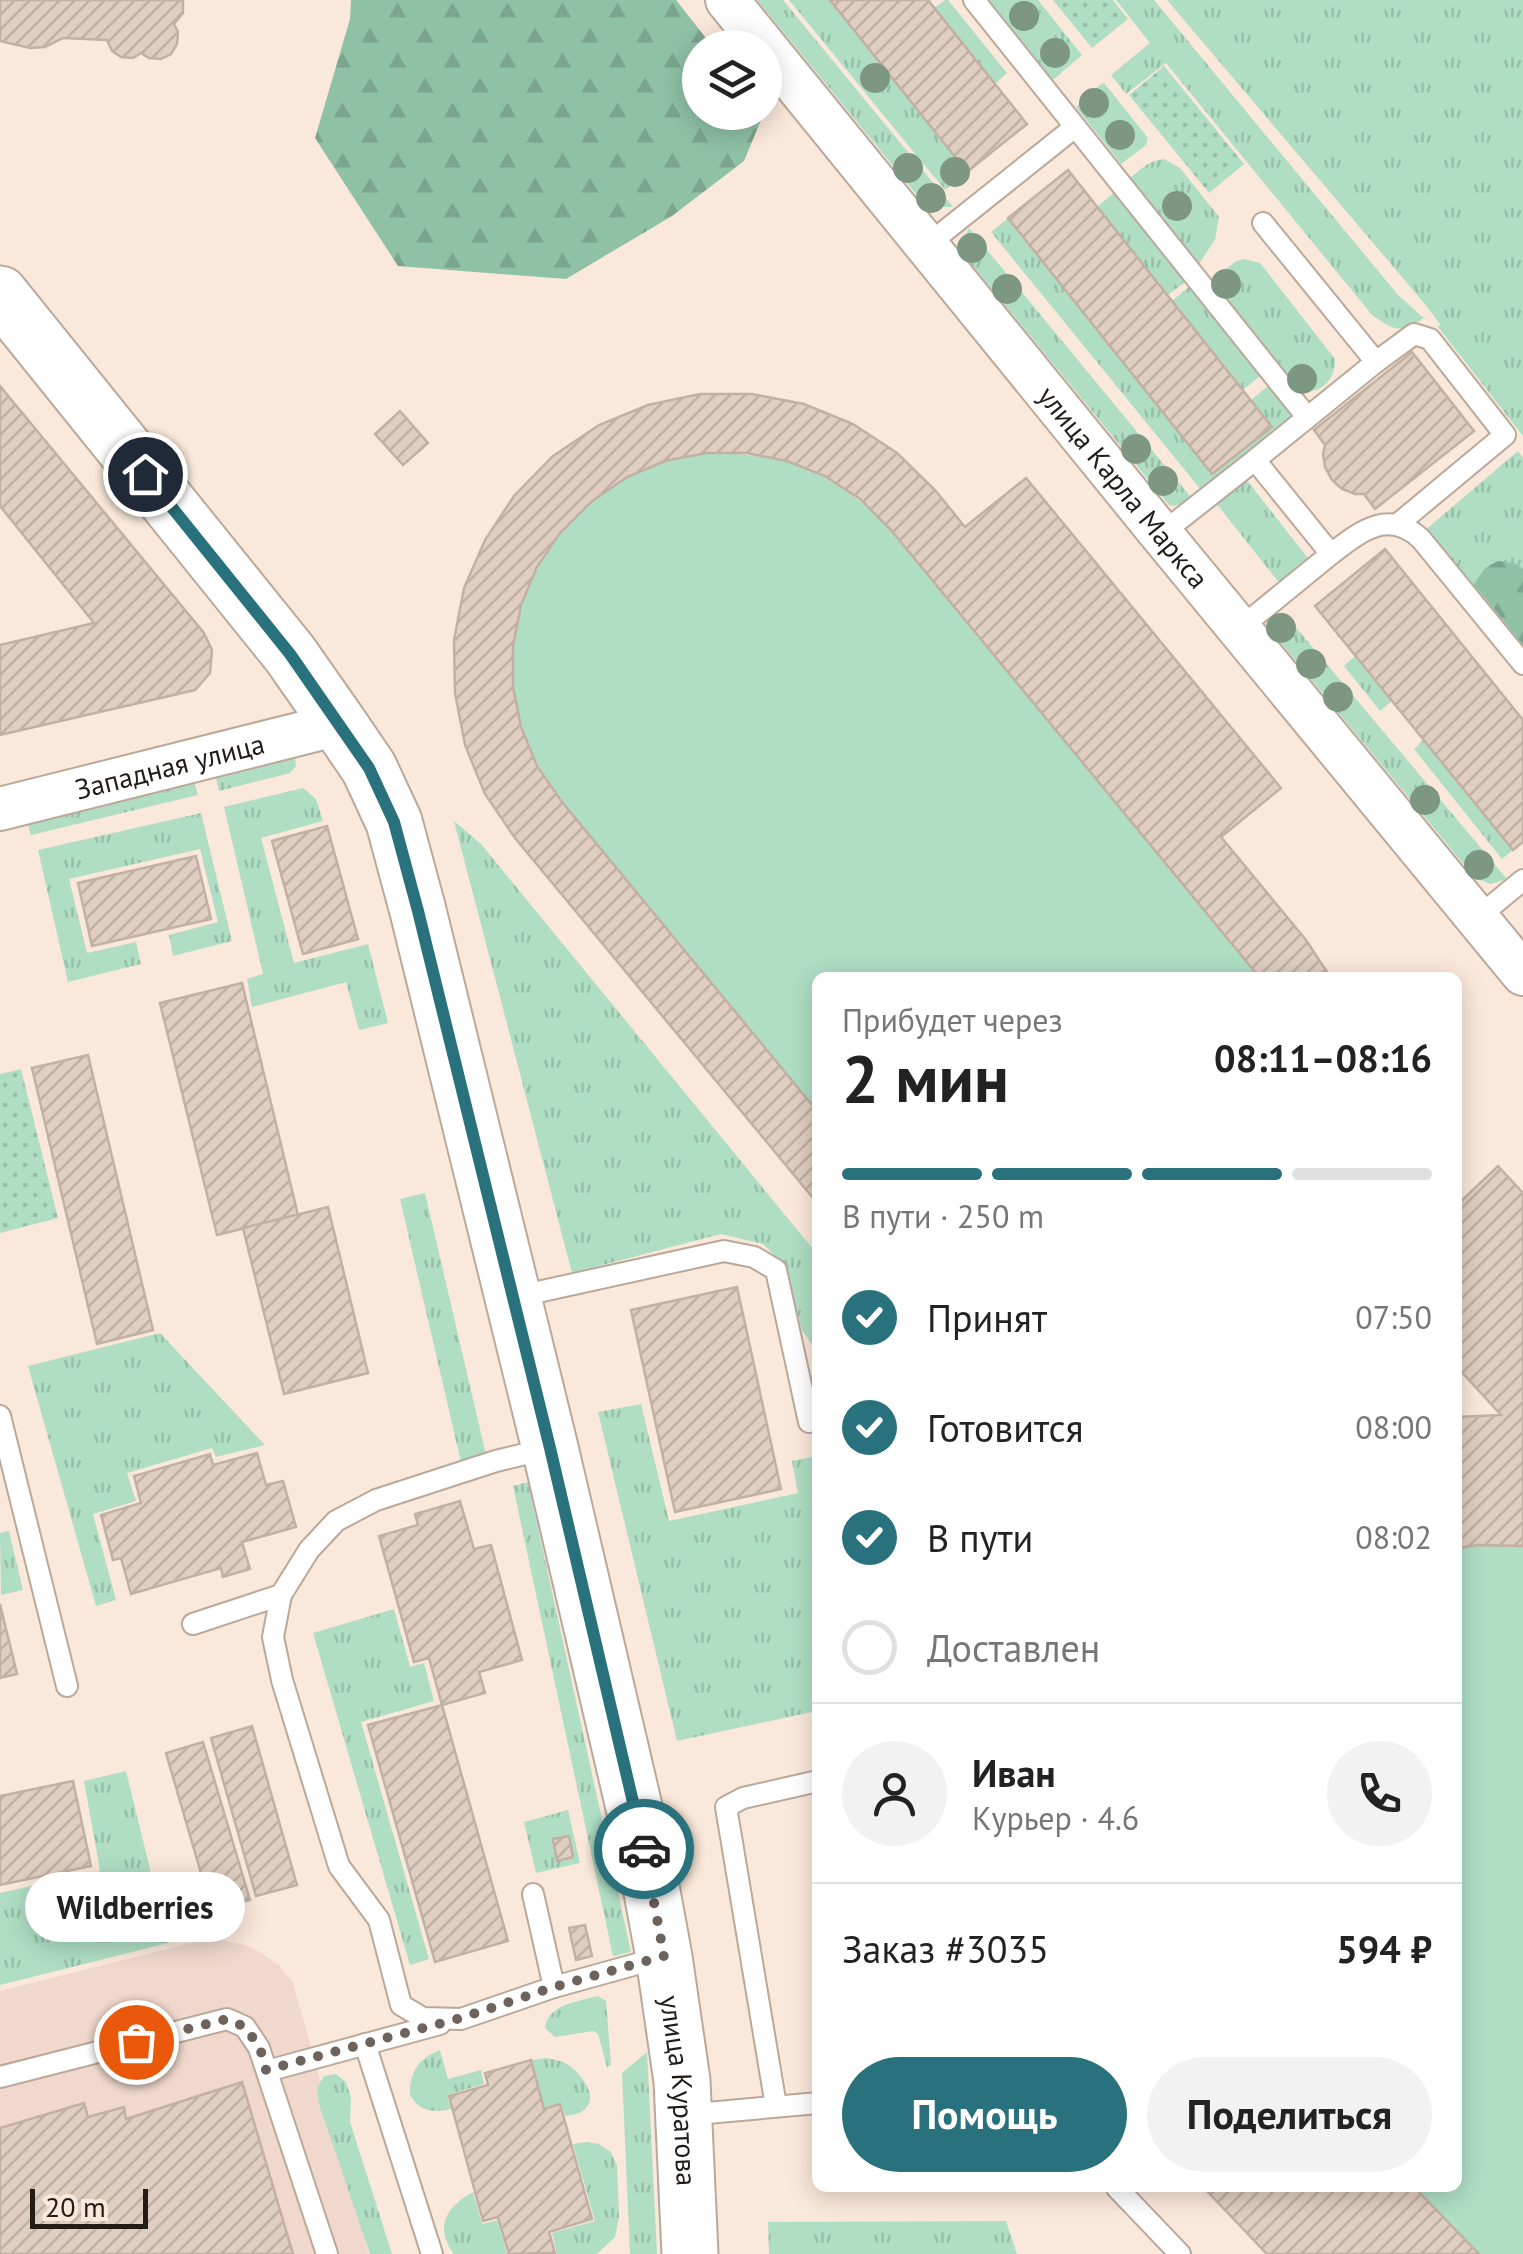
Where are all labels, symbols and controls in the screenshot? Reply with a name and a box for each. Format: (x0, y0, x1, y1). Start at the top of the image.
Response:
map controls (682, 30, 782, 130)
button: layers (682, 30, 782, 130)
street label: улица Карла Маркса (1030, 378, 1217, 596)
pin (103, 432, 188, 517)
icon: home (118, 447, 173, 502)
street label: Западная улица (71, 724, 268, 808)
text: Прибудет через (842, 999, 1063, 1041)
text: 08:11–08:16 (1214, 1033, 1432, 1082)
text: 2 мин (842, 1036, 1009, 1120)
text: В пути · 250 m (842, 1195, 1044, 1237)
icon: check (842, 1290, 897, 1345)
text: Принят (927, 1293, 1047, 1342)
text: 07:50 (1355, 1296, 1432, 1338)
icon: check (842, 1400, 897, 1455)
text: Готовится (927, 1403, 1084, 1452)
text: 08:00 (1355, 1406, 1432, 1448)
icon: check (842, 1510, 897, 1565)
text: В пути (927, 1513, 1033, 1562)
text: 08:02 (1355, 1516, 1432, 1558)
text: Доставлен (927, 1623, 1100, 1672)
button: person (842, 1741, 947, 1846)
button: phone (1327, 1741, 1432, 1846)
text: Иван (972, 1748, 1056, 1797)
text: Курьер · 4.6 (972, 1797, 1139, 1839)
courier (594, 1799, 694, 1899)
icon: car (617, 1822, 672, 1877)
callout: Wildberries (26, 1872, 246, 1942)
text: Wildberries (56, 1886, 214, 1928)
text: Заказ #3035 (842, 1924, 1049, 1973)
text: 594 ₽ (1336, 1924, 1432, 1973)
street label: улица Куратова (652, 1993, 706, 2187)
pin (94, 2000, 179, 2085)
icon: bag (109, 2015, 164, 2070)
button: Помощь (842, 2057, 1127, 2172)
button: Поделиться (1147, 2057, 1432, 2172)
scale bar (30, 2184, 148, 2228)
text: 20 m (45, 2188, 106, 2225)

